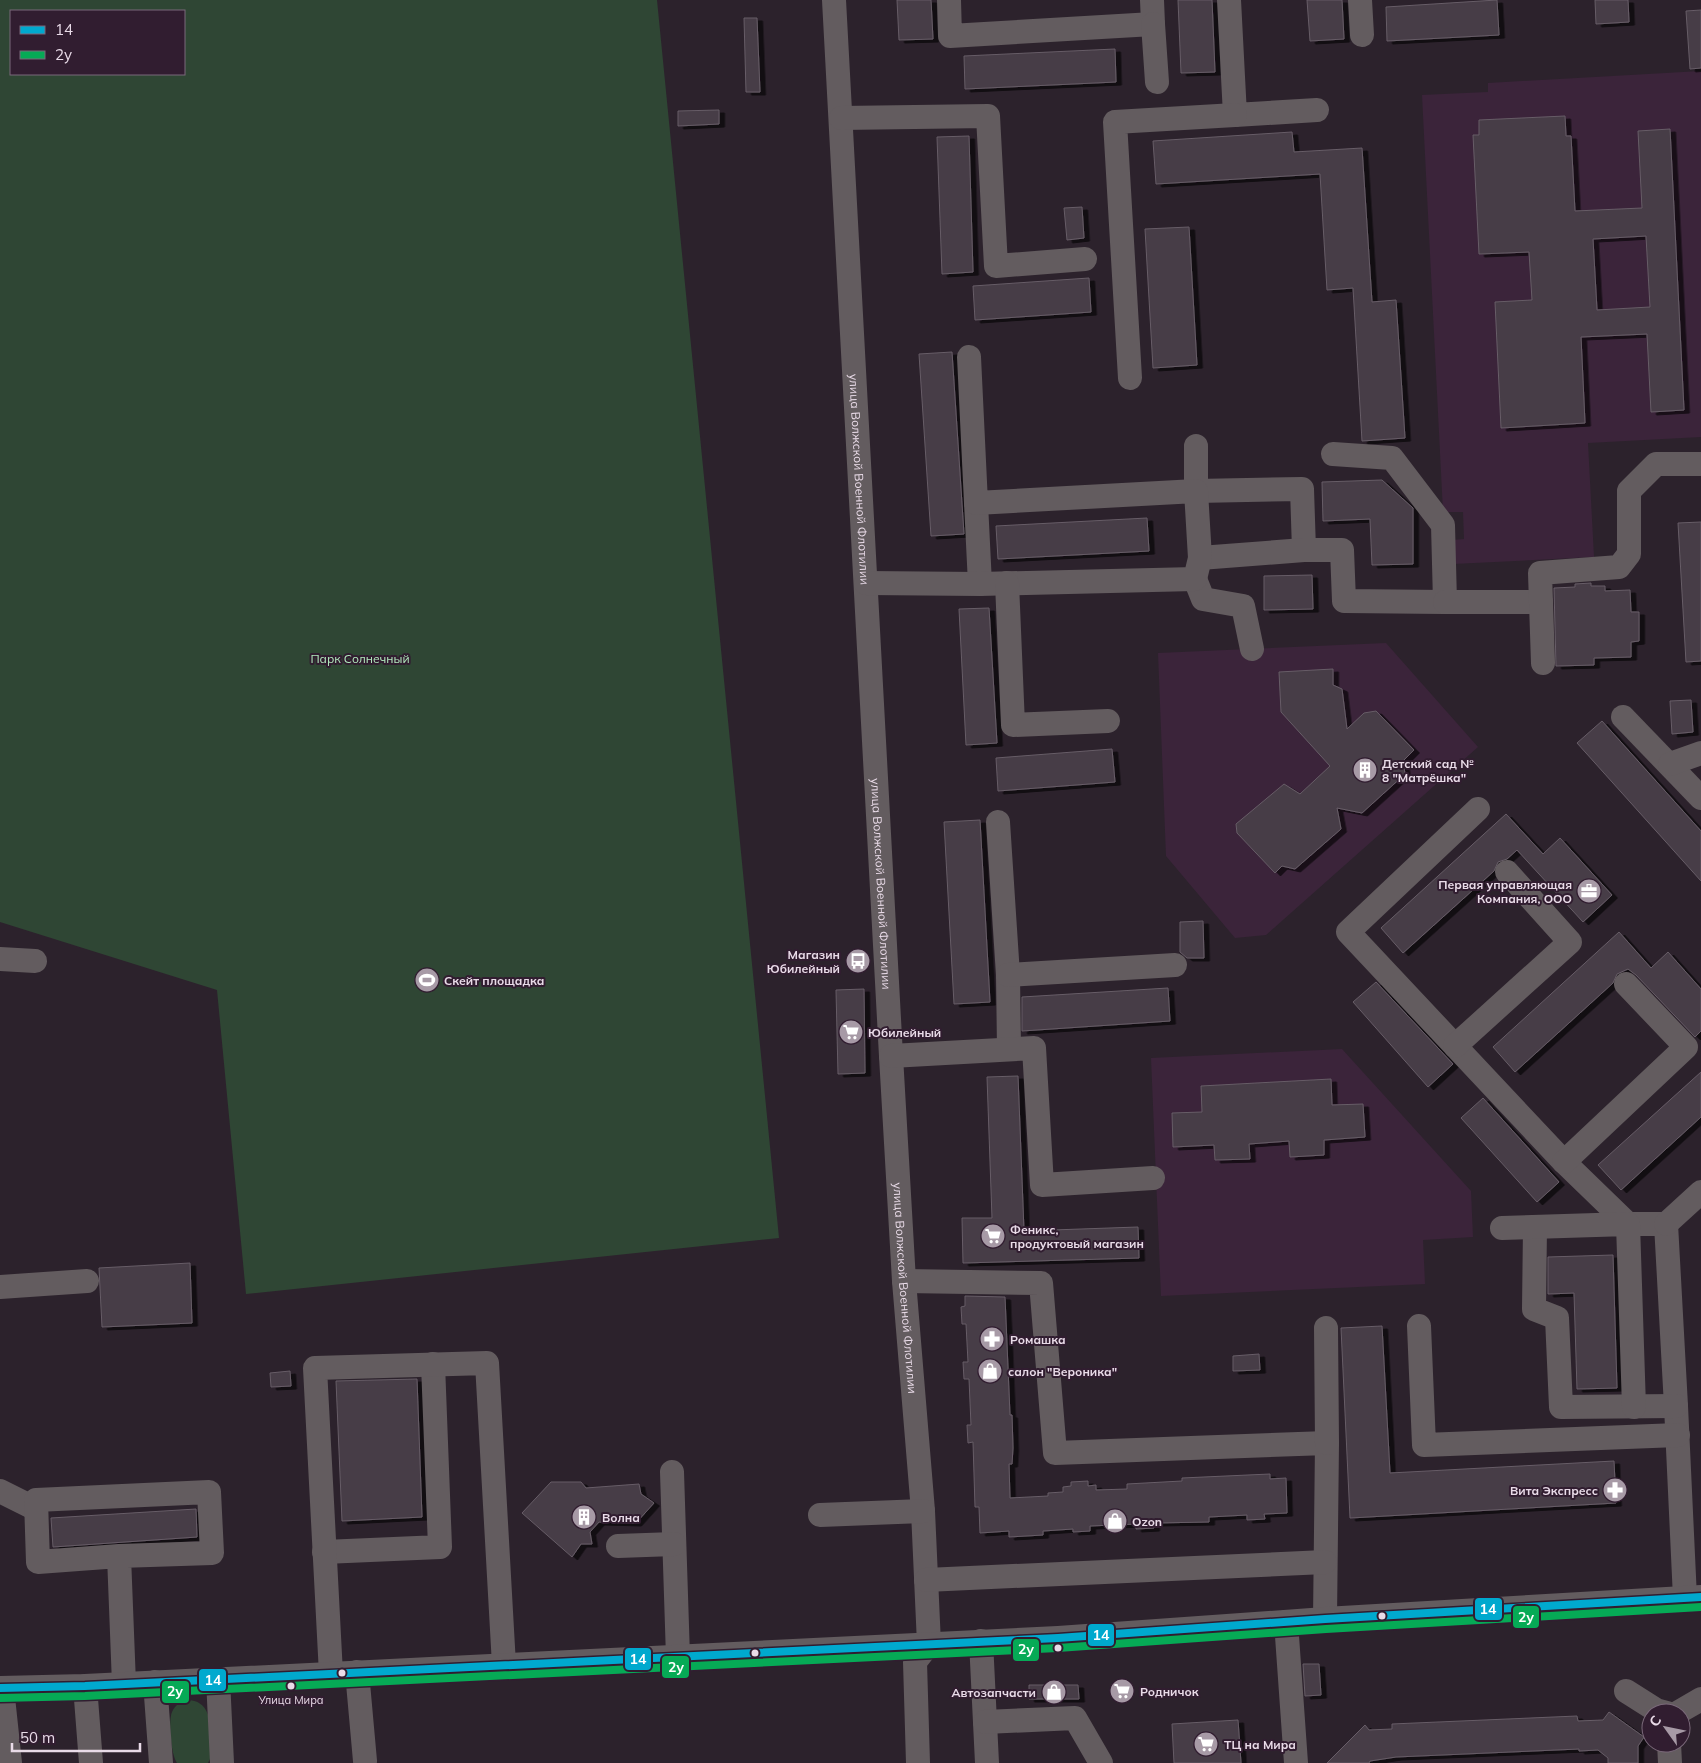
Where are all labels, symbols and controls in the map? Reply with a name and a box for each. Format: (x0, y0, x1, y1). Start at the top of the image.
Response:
legend (10, 10, 185, 75)
text: 14 (55, 20, 73, 39)
text: 2у (55, 45, 72, 64)
street label: улица Волжской Военной Флотилии (847, 373, 873, 585)
park label: Парк Солнечный (310, 651, 410, 666)
place label: Детский сад № 8 "Матрёшка" (1382, 756, 1474, 785)
building icon: Детский сад № 8 "Матрёшка" (1352, 757, 1378, 783)
street label: улица Волжской Военной Флотилии (869, 778, 895, 990)
place label: Первая управляющая Компания, ООО (1438, 877, 1572, 906)
office icon: Первая управляющая Компания, ООО (1576, 878, 1602, 904)
place label: Магазин Юбилейный (767, 947, 840, 976)
bus stop icon: Магазин Юбилейный (845, 948, 871, 974)
sports icon: Скейт площадка (414, 967, 440, 993)
place label: Скейт площадка (444, 973, 544, 988)
supermarket icon: Юбилейный (838, 1019, 864, 1045)
place label: Юбилейный (868, 1025, 941, 1040)
street label: улица Волжской Военной Флотилии (891, 1182, 921, 1394)
place label: Феникс, продуктовый магазин (1010, 1222, 1144, 1251)
supermarket icon: Феникс, продуктовый магазин (980, 1223, 1006, 1249)
pharmacy icon: Ромашка (979, 1326, 1005, 1352)
place label: Ромашка (1010, 1332, 1066, 1347)
shop icon: салон "Вероника" (977, 1358, 1003, 1384)
place label: салон "Вероника" (1008, 1364, 1117, 1379)
pharmacy icon: Вита Экспресс (1602, 1477, 1628, 1503)
place label: Вита Экспресс (1510, 1483, 1598, 1498)
building icon: Волна (571, 1504, 597, 1530)
shop icon: Ozon (1102, 1508, 1128, 1534)
place label: Волна (602, 1510, 640, 1525)
place label: Ozon (1132, 1514, 1162, 1529)
line badge: 14 (1474, 1597, 1503, 1621)
text: 14 (1480, 1600, 1497, 1618)
line badge: 2у (1512, 1605, 1540, 1629)
text: 2у (1518, 1608, 1534, 1626)
unlabelled marker (1377, 1611, 1387, 1621)
line badge: 14 (1087, 1623, 1115, 1647)
text: 14 (1093, 1626, 1110, 1644)
line badge: 2у (1012, 1638, 1040, 1662)
text: 2у (1018, 1640, 1034, 1658)
unlabelled marker (1053, 1643, 1063, 1653)
line badge: 14 (624, 1647, 652, 1671)
unlabelled marker (750, 1648, 760, 1658)
text: 14 (630, 1650, 647, 1668)
line badge: 2у (661, 1655, 690, 1679)
text: 2у (668, 1658, 684, 1676)
line badge: 14 (198, 1668, 227, 1692)
unlabelled marker (337, 1668, 347, 1678)
text: 14 (205, 1671, 222, 1689)
supermarket icon: Родничок (1109, 1678, 1135, 1704)
shop icon: Автозапчасти (1041, 1679, 1067, 1705)
line badge: 2у (161, 1680, 190, 1704)
marker: Улица Мира (286, 1681, 296, 1691)
text: 2у (167, 1682, 183, 1700)
place label: Родничок (1140, 1684, 1199, 1699)
place label: Автозапчасти (952, 1685, 1036, 1700)
place label: Улица Мира (257, 1693, 324, 1707)
north arrow (1641, 1703, 1691, 1753)
text: С (1645, 1712, 1665, 1730)
scale bar (12, 1720, 140, 1752)
text: 50 m (20, 1728, 55, 1747)
supermarket icon: ТЦ на Мира (1193, 1731, 1219, 1757)
place label: ТЦ на Мира (1224, 1737, 1296, 1752)

